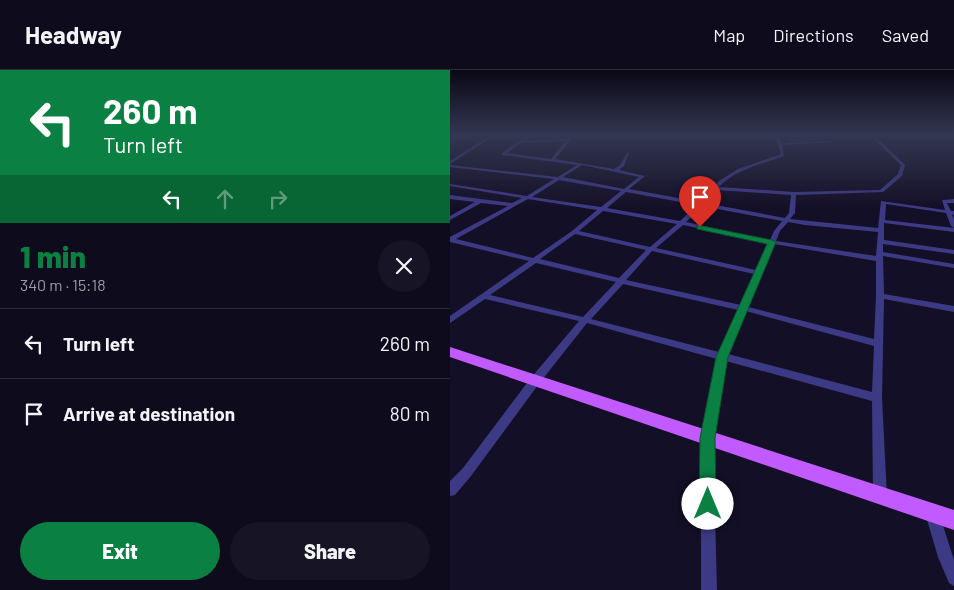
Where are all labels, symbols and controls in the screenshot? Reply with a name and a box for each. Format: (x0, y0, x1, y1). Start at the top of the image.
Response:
text: Headway (25, 20, 122, 49)
text: Map (713, 24, 745, 46)
text: Directions (773, 24, 854, 46)
text: Saved (882, 24, 929, 46)
text: 260 m (103, 89, 198, 131)
icon: left (20, 90, 85, 155)
text: Turn left (103, 131, 183, 157)
pin (679, 176, 721, 227)
icon: arrive (686, 183, 714, 211)
icon: left (158, 185, 186, 213)
icon: ahead (211, 185, 239, 213)
icon: right (264, 185, 292, 213)
text: 1 min (20, 238, 86, 274)
button: close (378, 240, 430, 292)
text: 340 m · 15:18 (20, 275, 105, 294)
icon: left (20, 330, 48, 358)
text: Turn left (63, 332, 134, 355)
text: 260 m (380, 332, 430, 355)
icon: arrive (20, 400, 48, 428)
text: Arrive at destination (63, 402, 235, 425)
text: 80 m (390, 402, 430, 425)
position arrow (681, 477, 733, 529)
button: Exit (20, 522, 220, 580)
button: Share (230, 522, 430, 580)

